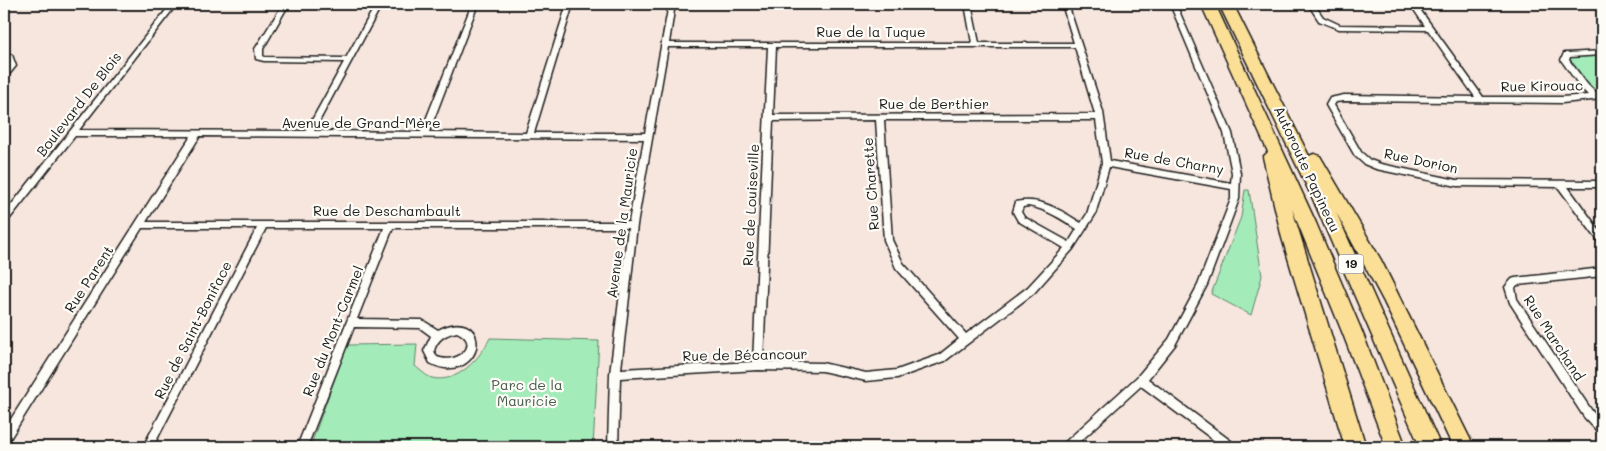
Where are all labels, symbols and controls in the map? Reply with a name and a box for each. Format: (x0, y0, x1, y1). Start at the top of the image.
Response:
street label: Rue de la Tuque (816, 22, 926, 41)
street label: Boulevard De Blois (32, 48, 125, 160)
street label: Rue Kirouac (1501, 75, 1583, 96)
street label: Rue de Berthier (879, 94, 989, 113)
street label: Autoroute Papineau (1270, 103, 1345, 235)
street label: Avenue de Grand-Mère (281, 113, 441, 132)
street label: Rue Charette (858, 137, 883, 231)
street label: Rue de Charny (1123, 142, 1225, 179)
street label: Rue de Louiseville (738, 143, 763, 267)
street label: Rue Dorion (1382, 143, 1460, 178)
street label: Avenue de la Mauricie (602, 146, 641, 299)
street label: Rue de Deschambault (313, 201, 461, 220)
street label: Rue Parent (60, 241, 117, 316)
road number: 19 (1338, 254, 1364, 274)
street label: Rue de Saint-Boniface (149, 257, 236, 402)
street label: Rue du Mont-Carmel (298, 263, 367, 399)
street label: Rue Marchand (1520, 291, 1589, 384)
street label: Rue de Bécancour (682, 344, 808, 365)
park label: Parc de la Mauricie (491, 375, 563, 410)

